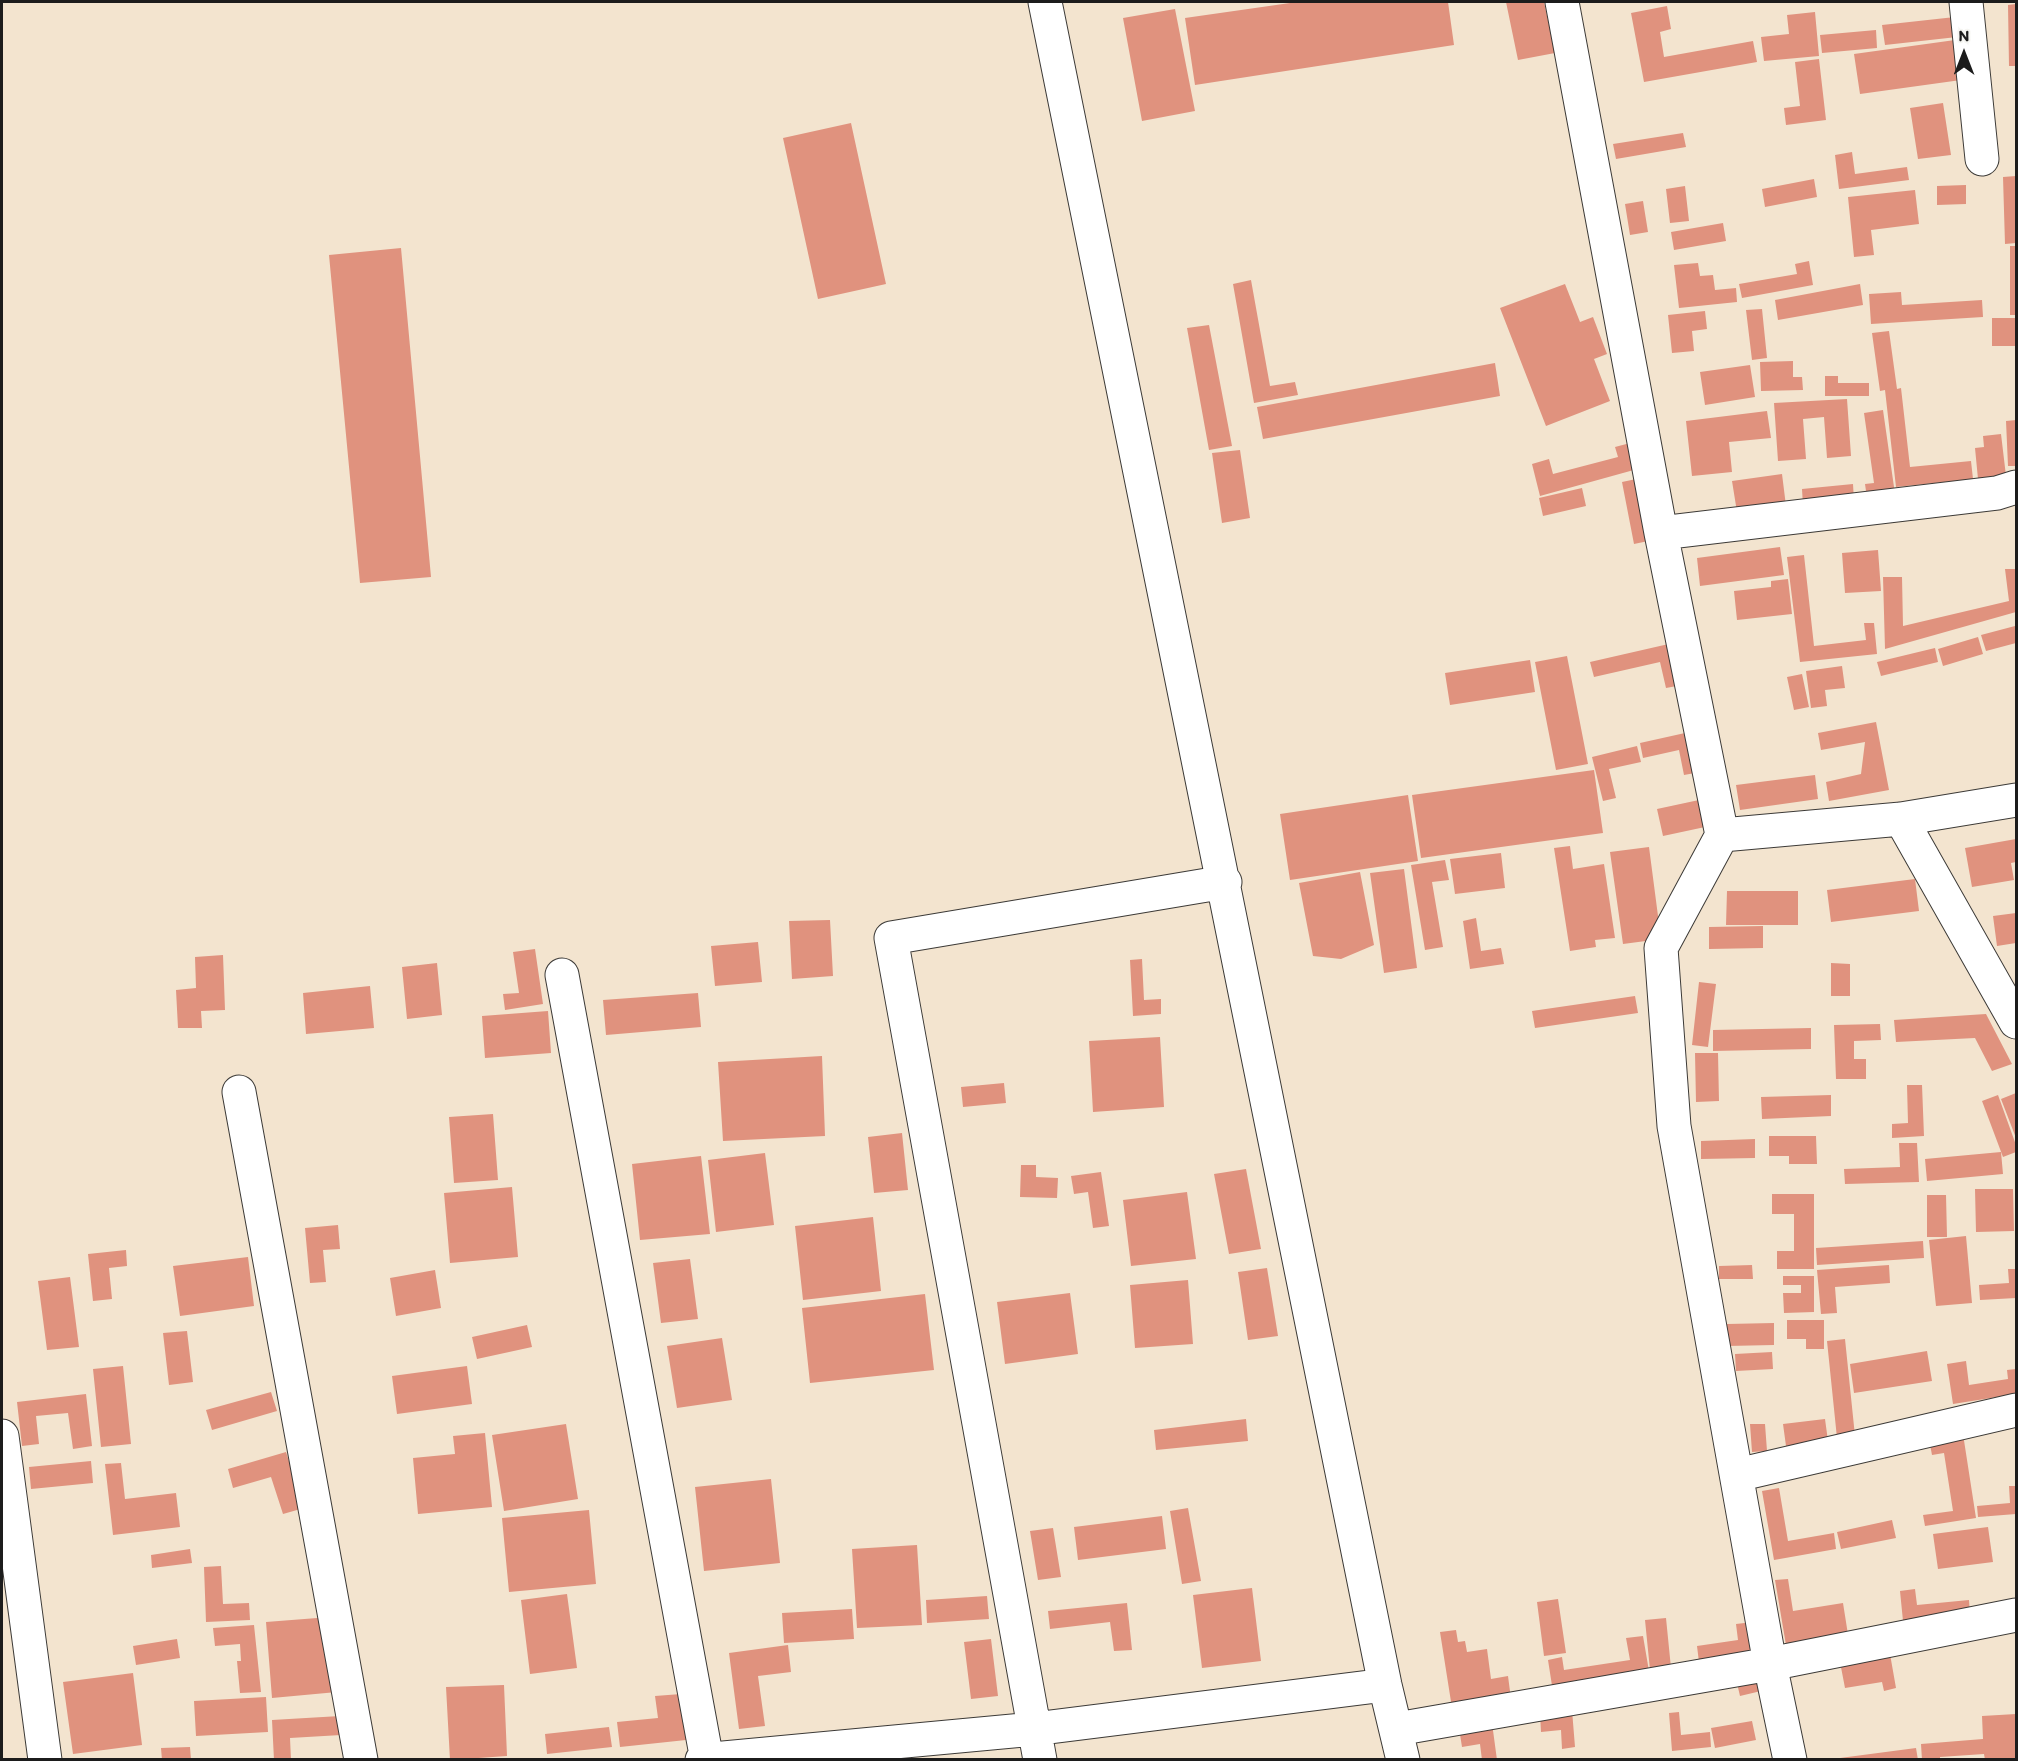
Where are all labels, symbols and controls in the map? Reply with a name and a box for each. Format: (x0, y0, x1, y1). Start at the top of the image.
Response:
north arrow (1934, 24, 1994, 84)
text: N (1959, 26, 1969, 45)

